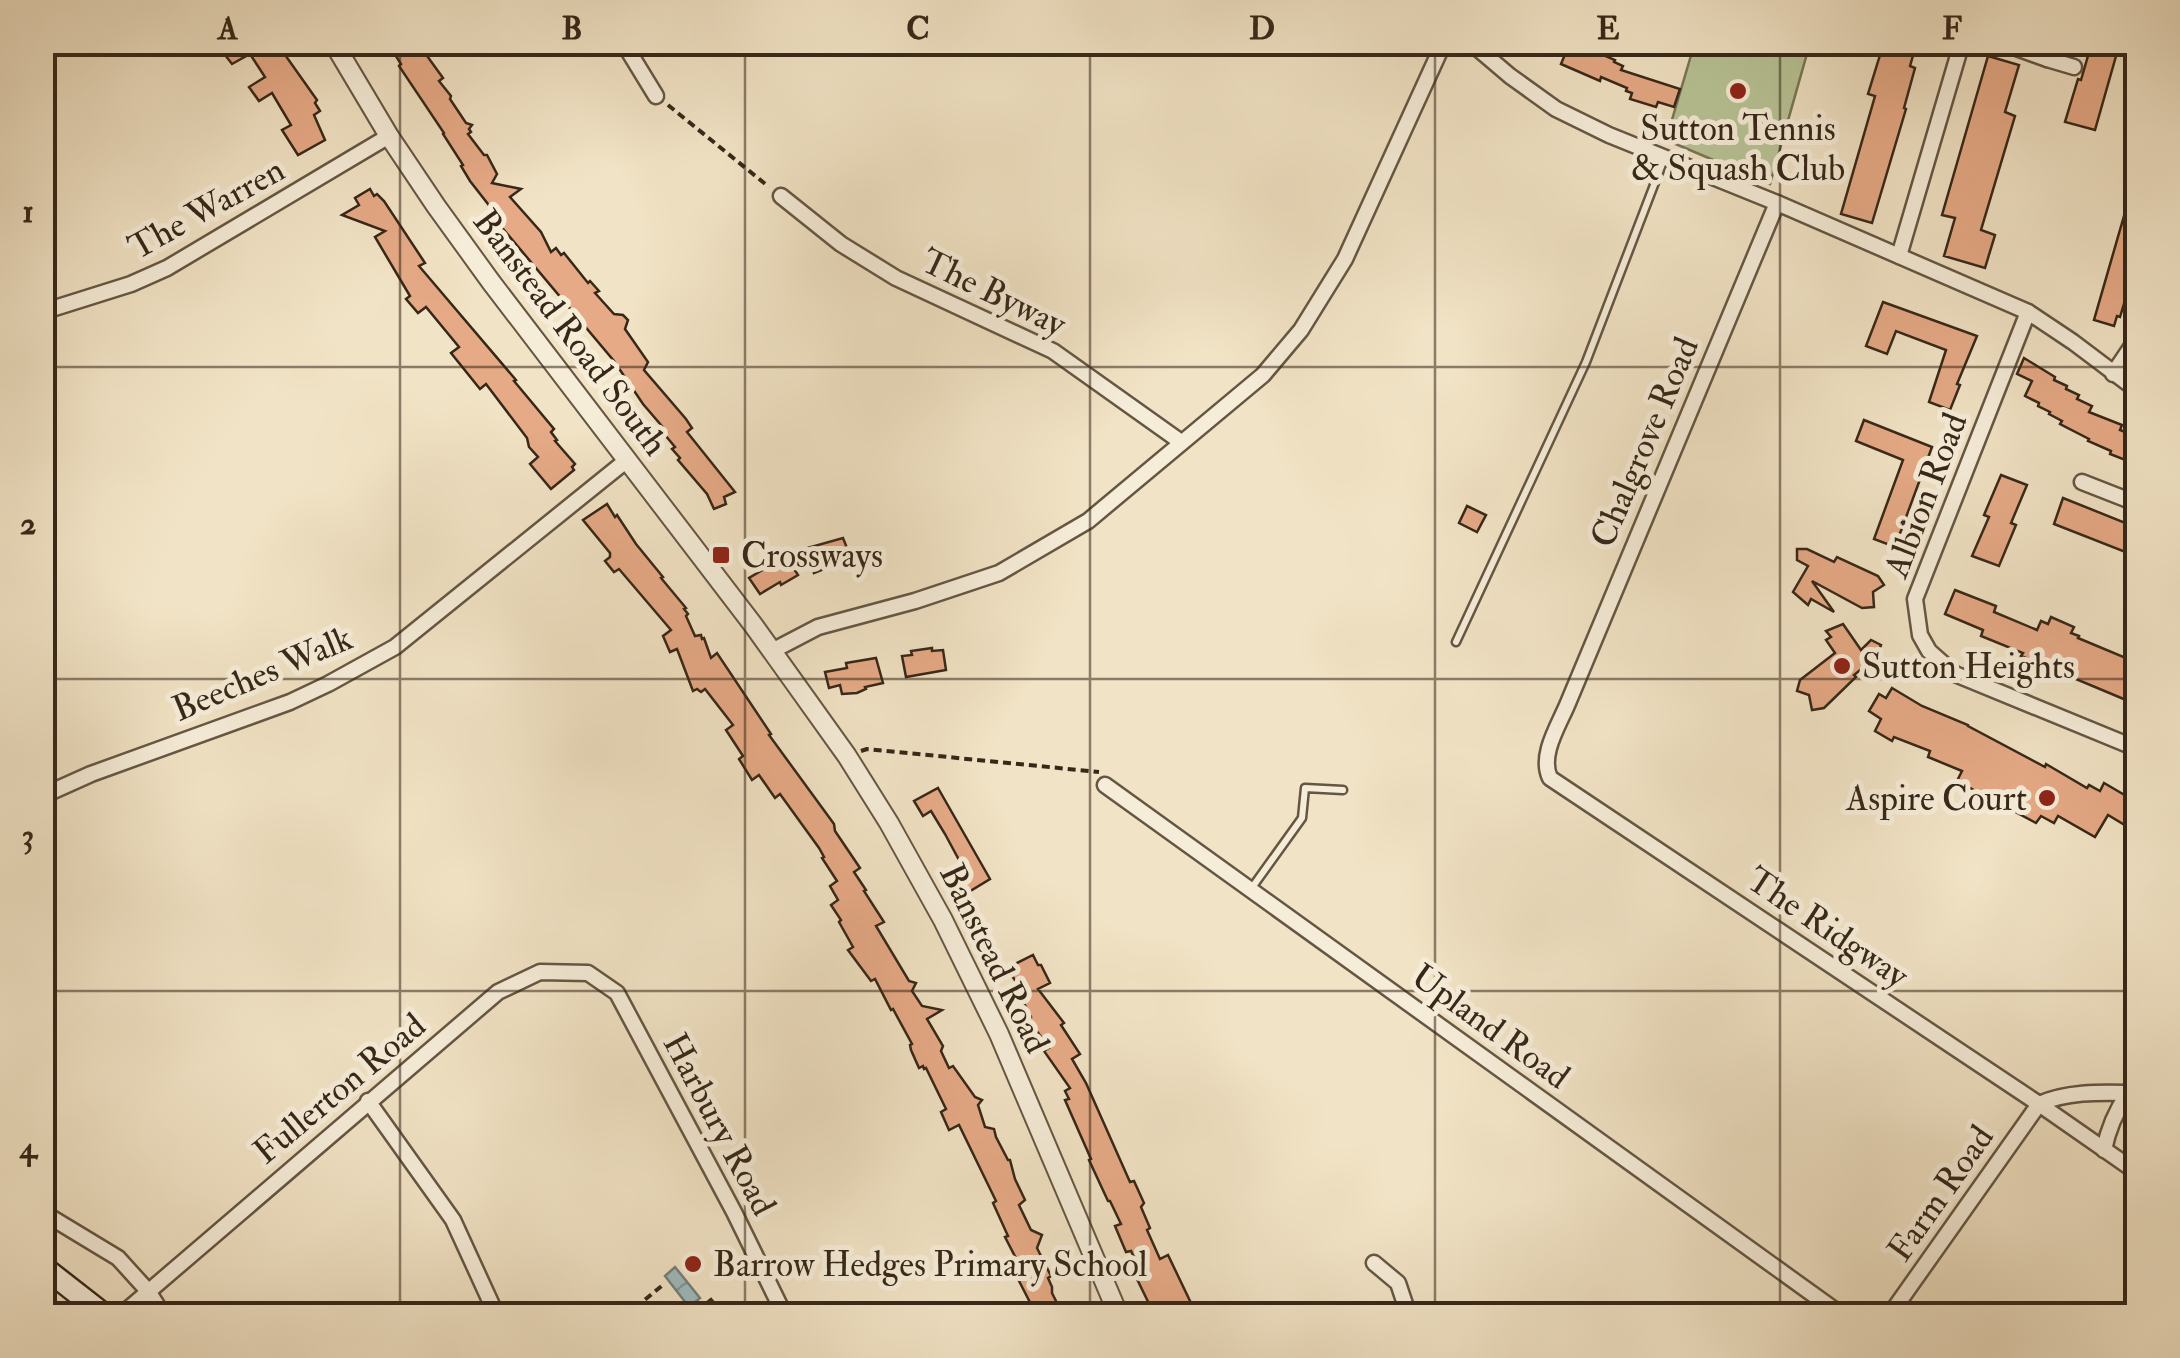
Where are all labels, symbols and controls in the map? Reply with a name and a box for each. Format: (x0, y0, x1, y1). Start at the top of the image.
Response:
text: A (216, 9, 239, 49)
text: B (562, 9, 582, 49)
text: C (906, 9, 930, 49)
text: D (1249, 9, 1275, 49)
text: E (1596, 9, 1620, 49)
text: F (1942, 9, 1962, 49)
marker: Sutton Tennis & Squash Club (1727, 80, 1749, 102)
place label: Sutton Tennis & Squash Club (1631, 107, 1845, 191)
street label: The Warren (121, 148, 292, 270)
text: 1 (22, 192, 34, 232)
street label: Banstead Road South (463, 201, 677, 464)
street label: The Byway (914, 239, 1074, 347)
street label: Chalgrove Road (1581, 331, 1709, 554)
street label: Albion Road (1874, 407, 1977, 585)
text: 2 (20, 504, 36, 544)
place label: Crossways (741, 534, 883, 578)
marker: Crossways (710, 544, 732, 566)
street label: Beeches Walk (166, 616, 359, 732)
place label: Sutton Heights (1862, 645, 2075, 689)
marker: Sutton Heights (1831, 655, 1853, 677)
place label: Aspire Court (1845, 777, 2027, 821)
marker: Aspire Court (2036, 787, 2058, 809)
text: 3 (22, 816, 34, 856)
street label: Banstead Road (929, 856, 1059, 1060)
street label: The Ridgway (1738, 858, 1917, 998)
street label: Upland Road (1403, 955, 1578, 1099)
street label: Fullerton Road (245, 1004, 435, 1174)
street label: Harbury Road (653, 1026, 786, 1223)
street label: Farm Road (1878, 1117, 2004, 1270)
text: 4 (18, 1128, 38, 1168)
place label: Barrow Hedges Primary School (713, 1243, 1148, 1287)
marker: Barrow Hedges Primary School (682, 1253, 704, 1275)

